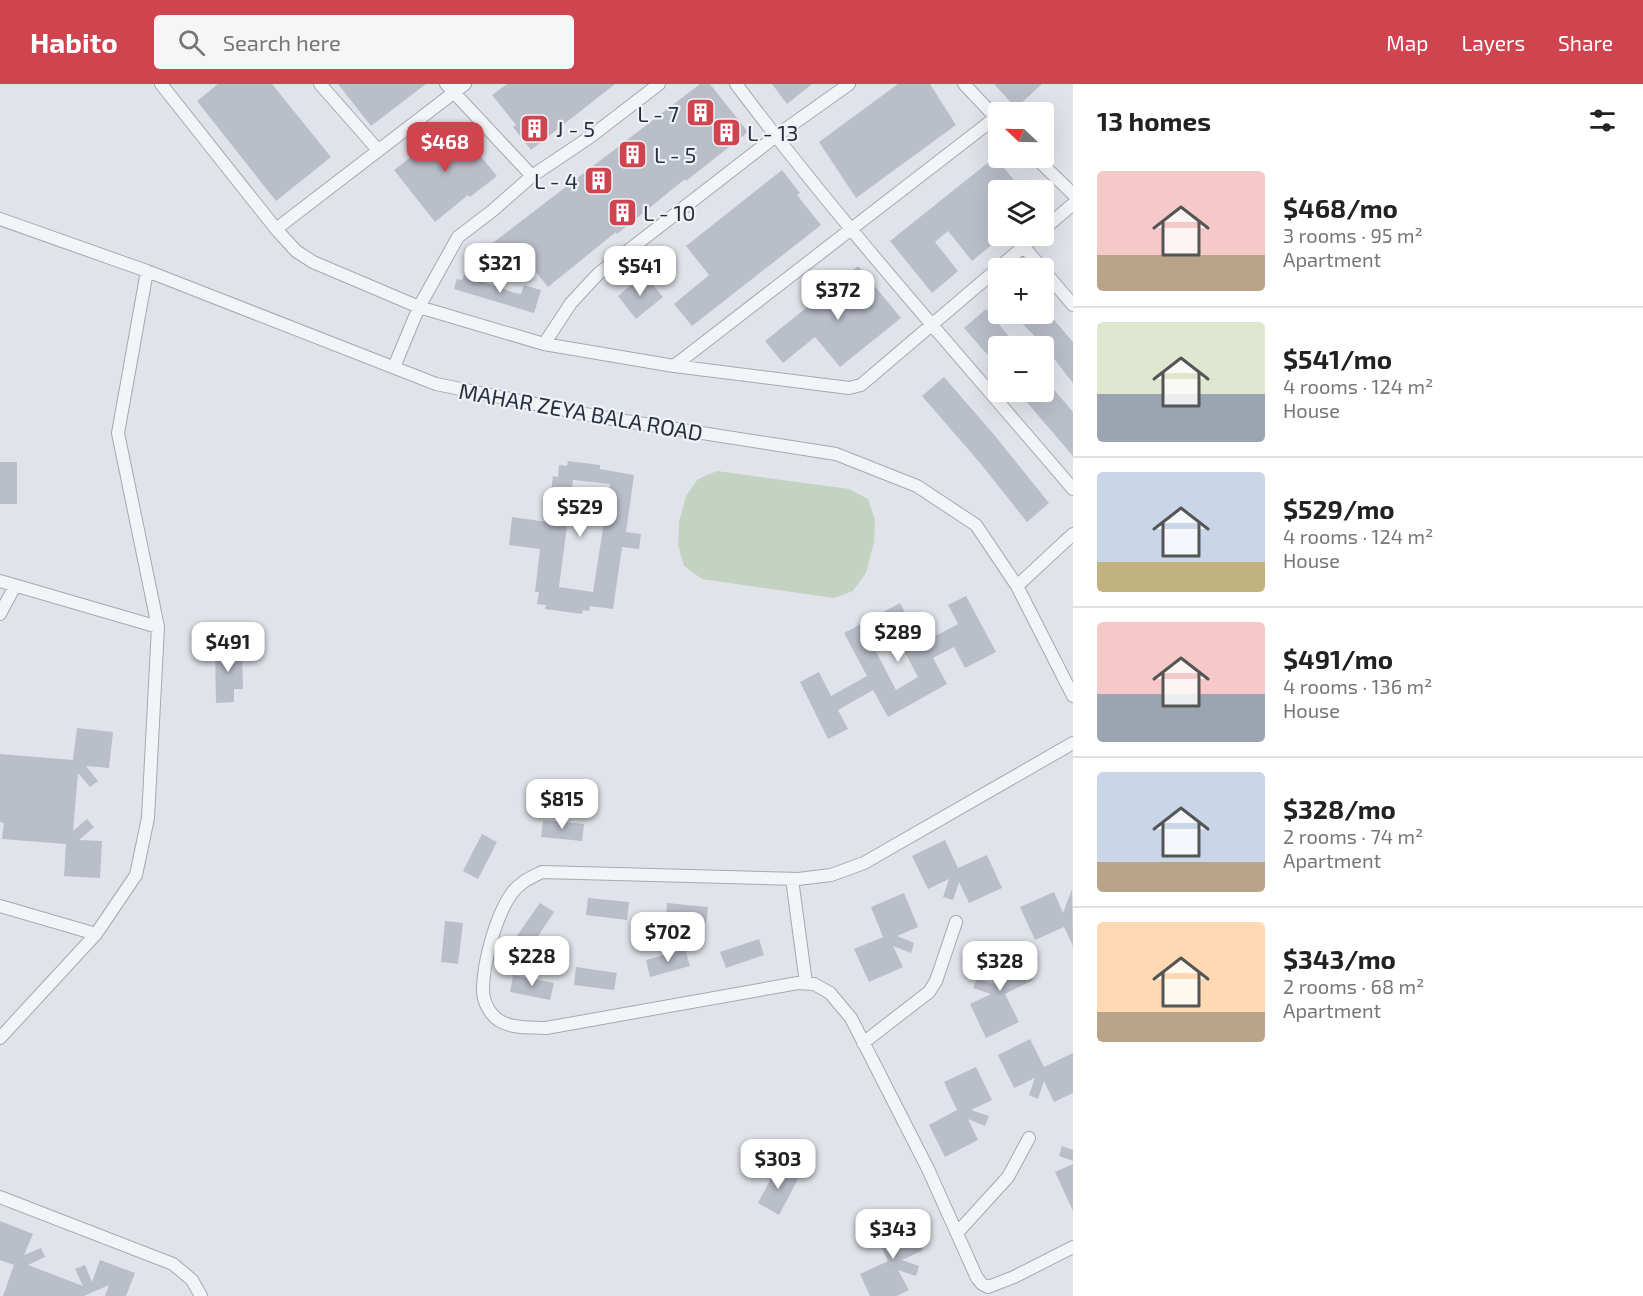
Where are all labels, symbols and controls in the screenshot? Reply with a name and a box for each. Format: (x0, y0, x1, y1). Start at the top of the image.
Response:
search box (154, 15, 574, 69)
text: Habito (30, 25, 118, 59)
icon: search (175, 26, 208, 59)
text: Search here (223, 29, 341, 55)
text: Map (1386, 30, 1428, 55)
text: Layers (1461, 30, 1525, 55)
text: Share (1558, 30, 1613, 55)
building icon: L - 7 (684, 97, 716, 129)
place label: L - 7 (637, 100, 679, 126)
north arrow (988, 102, 1054, 168)
map controls (988, 102, 1054, 402)
icon: filters (1586, 104, 1619, 137)
text: 13 homes (1097, 105, 1211, 136)
building icon: J - 5 (519, 112, 551, 144)
place label: J - 5 (556, 115, 595, 141)
building icon: L - 13 (710, 116, 742, 148)
place label: L - 13 (747, 119, 798, 145)
pin: $468 (409, 122, 481, 173)
text: $468 (421, 129, 469, 153)
building icon: L - 5 (617, 138, 649, 170)
place label: L - 5 (654, 141, 696, 167)
building icon: L - 4 (583, 164, 615, 196)
place label: L - 4 (534, 167, 578, 193)
button: layers (988, 180, 1054, 246)
text: $468/mo (1283, 192, 1398, 223)
icon: home (1145, 195, 1217, 267)
building icon: L - 10 (606, 196, 638, 228)
place label: L - 10 (643, 199, 696, 225)
text: 3 rooms · 95 m² (1283, 223, 1423, 247)
pin: $321 (464, 243, 536, 294)
pin: $541 (604, 246, 676, 297)
text: Apartment (1283, 247, 1381, 271)
text: $321 (478, 250, 522, 274)
text: $541 (618, 253, 662, 277)
button: + (988, 258, 1054, 324)
pin: $372 (802, 270, 874, 321)
text: $372 (815, 277, 861, 301)
button: − (988, 336, 1054, 402)
text: $541/mo (1283, 343, 1392, 374)
icon: home (1145, 346, 1217, 418)
text: 4 rooms · 124 m² (1283, 374, 1433, 398)
street label: MAHAR ZEYA BALA ROAD (457, 377, 705, 445)
text: House (1283, 398, 1340, 422)
pin: $529 (544, 487, 616, 538)
text: $529/mo (1283, 493, 1395, 524)
text: $529 (557, 494, 603, 518)
icon: home (1145, 496, 1217, 568)
text: 4 rooms · 124 m² (1283, 524, 1433, 548)
text: House (1283, 548, 1340, 572)
pin: $289 (862, 612, 934, 663)
text: $289 (874, 619, 922, 643)
pin: $491 (192, 622, 264, 673)
text: $491 (206, 629, 250, 653)
text: $491/mo (1283, 643, 1393, 674)
icon: home (1145, 646, 1217, 718)
text: 4 rooms · 136 m² (1283, 674, 1432, 698)
text: House (1283, 698, 1340, 722)
pin: $815 (526, 779, 598, 830)
text: $815 (540, 786, 584, 810)
text: $328/mo (1283, 793, 1396, 824)
icon: home (1145, 796, 1217, 868)
text: 2 rooms · 74 m² (1283, 824, 1423, 848)
text: Apartment (1283, 848, 1381, 872)
pin: $702 (632, 912, 704, 963)
text: $702 (645, 919, 691, 943)
pin: $228 (496, 936, 568, 987)
pin: $328 (964, 941, 1036, 992)
text: $228 (508, 943, 556, 967)
text: $343/mo (1283, 943, 1396, 974)
icon: home (1145, 946, 1217, 1018)
text: $328 (976, 948, 1024, 972)
text: 2 rooms · 68 m² (1283, 974, 1424, 998)
text: Apartment (1283, 998, 1381, 1022)
pin: $303 (742, 1139, 814, 1190)
text: $303 (755, 1146, 801, 1170)
pin: $343 (857, 1209, 929, 1260)
text: $343 (869, 1216, 917, 1240)

